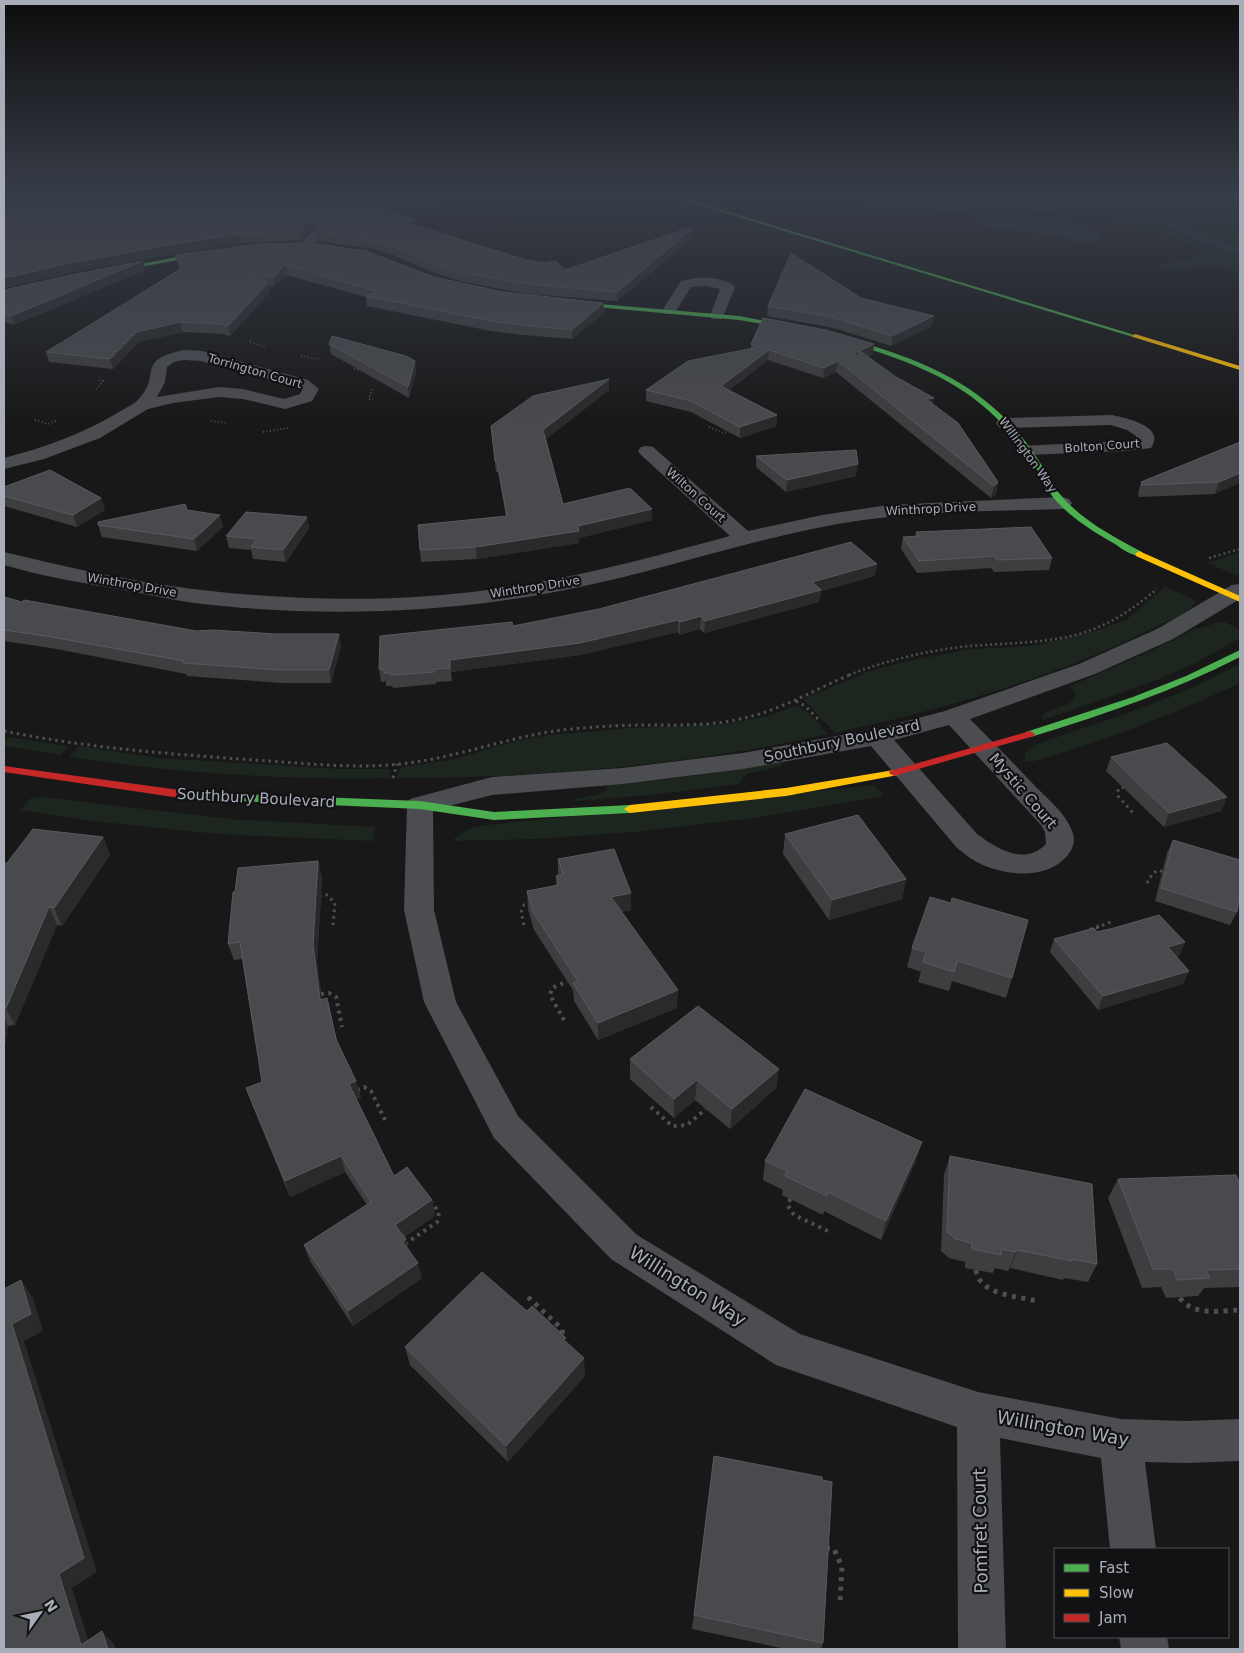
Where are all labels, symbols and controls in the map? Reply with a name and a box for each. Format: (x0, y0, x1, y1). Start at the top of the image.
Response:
street label: Torrington Court (205, 351, 304, 391)
street label: Willington Way (996, 415, 1060, 495)
street label: Bolton Court (1064, 436, 1140, 456)
street label: Wilton Court (664, 465, 729, 525)
street label: Winthrop Drive (886, 500, 976, 518)
street label: Winthrop Drive (86, 570, 178, 600)
street label: Winthrop Drive (489, 573, 581, 601)
street label: Southbury Boulevard (763, 716, 921, 766)
street label: Mystic Court (985, 750, 1061, 832)
street label: Southbury Boulevard (176, 785, 336, 811)
street label: Willington Way (626, 1242, 751, 1331)
street label: Willington Way (995, 1406, 1131, 1450)
street label: Pomfret Court (968, 1468, 992, 1594)
legend (1054, 1548, 1229, 1638)
text: Fast (1099, 1559, 1129, 1577)
text: Slow (1099, 1584, 1134, 1602)
north arrow (15, 1588, 65, 1638)
text: N (41, 1597, 61, 1615)
text: Jam (1098, 1609, 1127, 1627)

